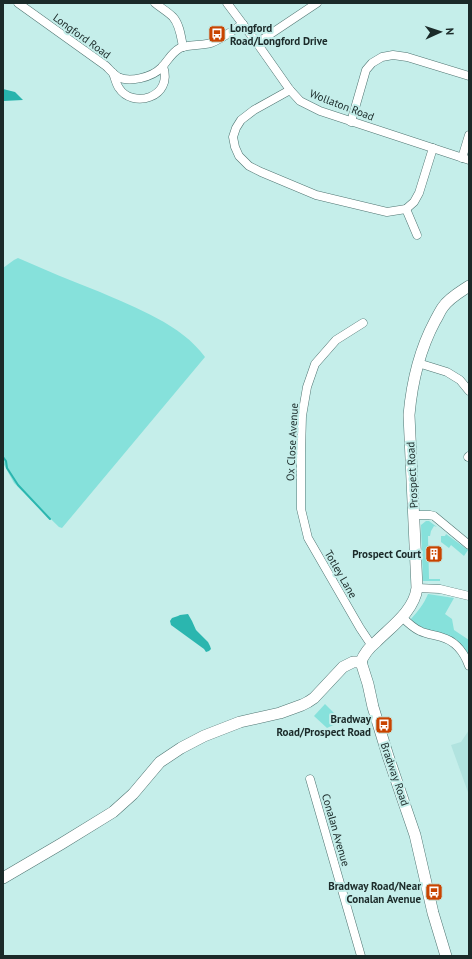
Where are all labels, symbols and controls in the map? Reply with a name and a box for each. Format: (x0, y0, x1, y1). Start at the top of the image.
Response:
street label: Longford Road (50, 10, 114, 62)
north arrow (420, 12, 460, 52)
place label: Longford Road/Longford Drive (230, 21, 328, 48)
bus stop icon: Longford Road/Longford Drive (207, 24, 227, 44)
text: N (443, 27, 457, 35)
street label: Wollaton Road (308, 86, 376, 124)
street label: Ox Close Avenue (283, 402, 301, 481)
street label: Prospect Road (403, 441, 421, 509)
building icon: Prospect Court (424, 544, 444, 564)
place label: Prospect Court (352, 547, 421, 561)
street label: Totley Lane (322, 548, 361, 601)
place label: Bradway Road/Prospect Road (276, 712, 372, 739)
bus stop icon: Bradway Road/Prospect Road (374, 715, 394, 735)
street label: Bradway Road (378, 740, 412, 808)
street label: Conalan Avenue (319, 792, 353, 868)
place label: Bradway Road/Near Conalan Avenue (328, 879, 421, 906)
bus stop icon: Bradway Road/Near Conalan Avenue (424, 882, 444, 902)

